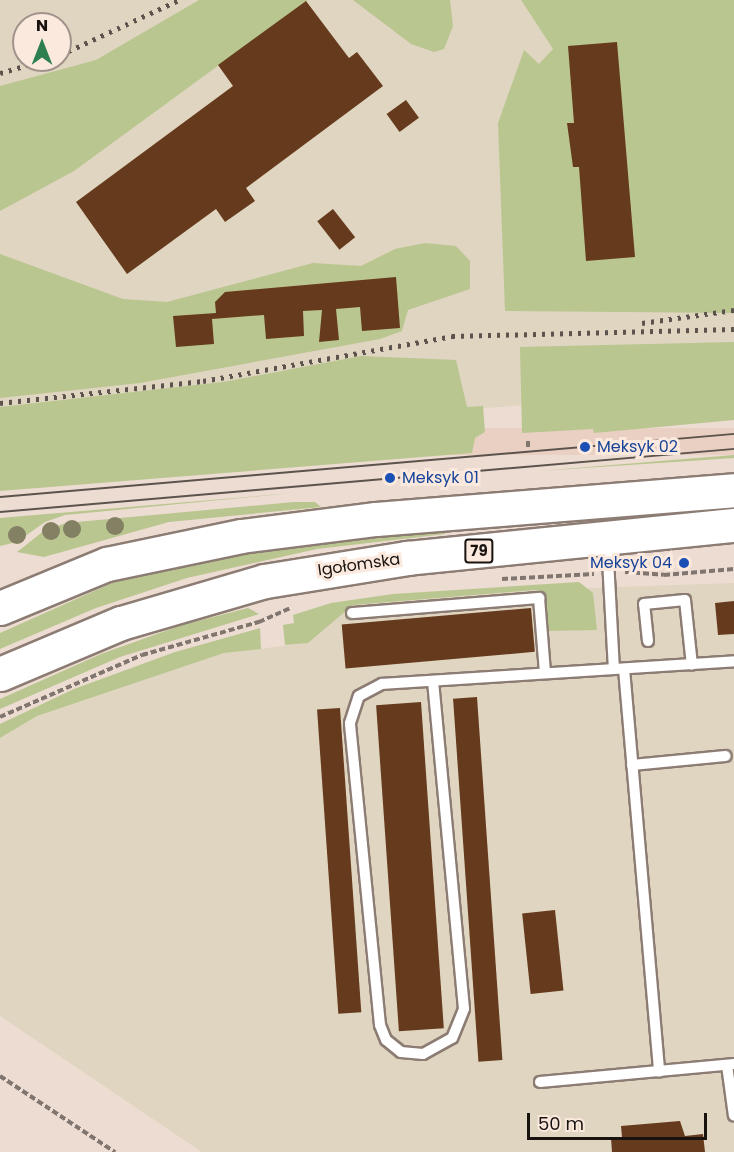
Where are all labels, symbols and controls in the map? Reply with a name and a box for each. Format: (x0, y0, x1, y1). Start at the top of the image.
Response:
north arrow (12, 12, 72, 72)
text: N (36, 14, 48, 37)
place label: Meksyk 02 (597, 437, 678, 457)
marker: Meksyk 02 (578, 440, 592, 454)
place label: Meksyk 01 (402, 468, 479, 488)
marker: Meksyk 01 (383, 471, 397, 485)
road number: 79 (464, 539, 494, 563)
street label: Igołomska (317, 550, 401, 580)
place label: Meksyk 04 (590, 553, 672, 573)
marker: Meksyk 04 (677, 556, 691, 570)
scale bar (530, 1101, 710, 1139)
text: 50 m (538, 1111, 584, 1136)

